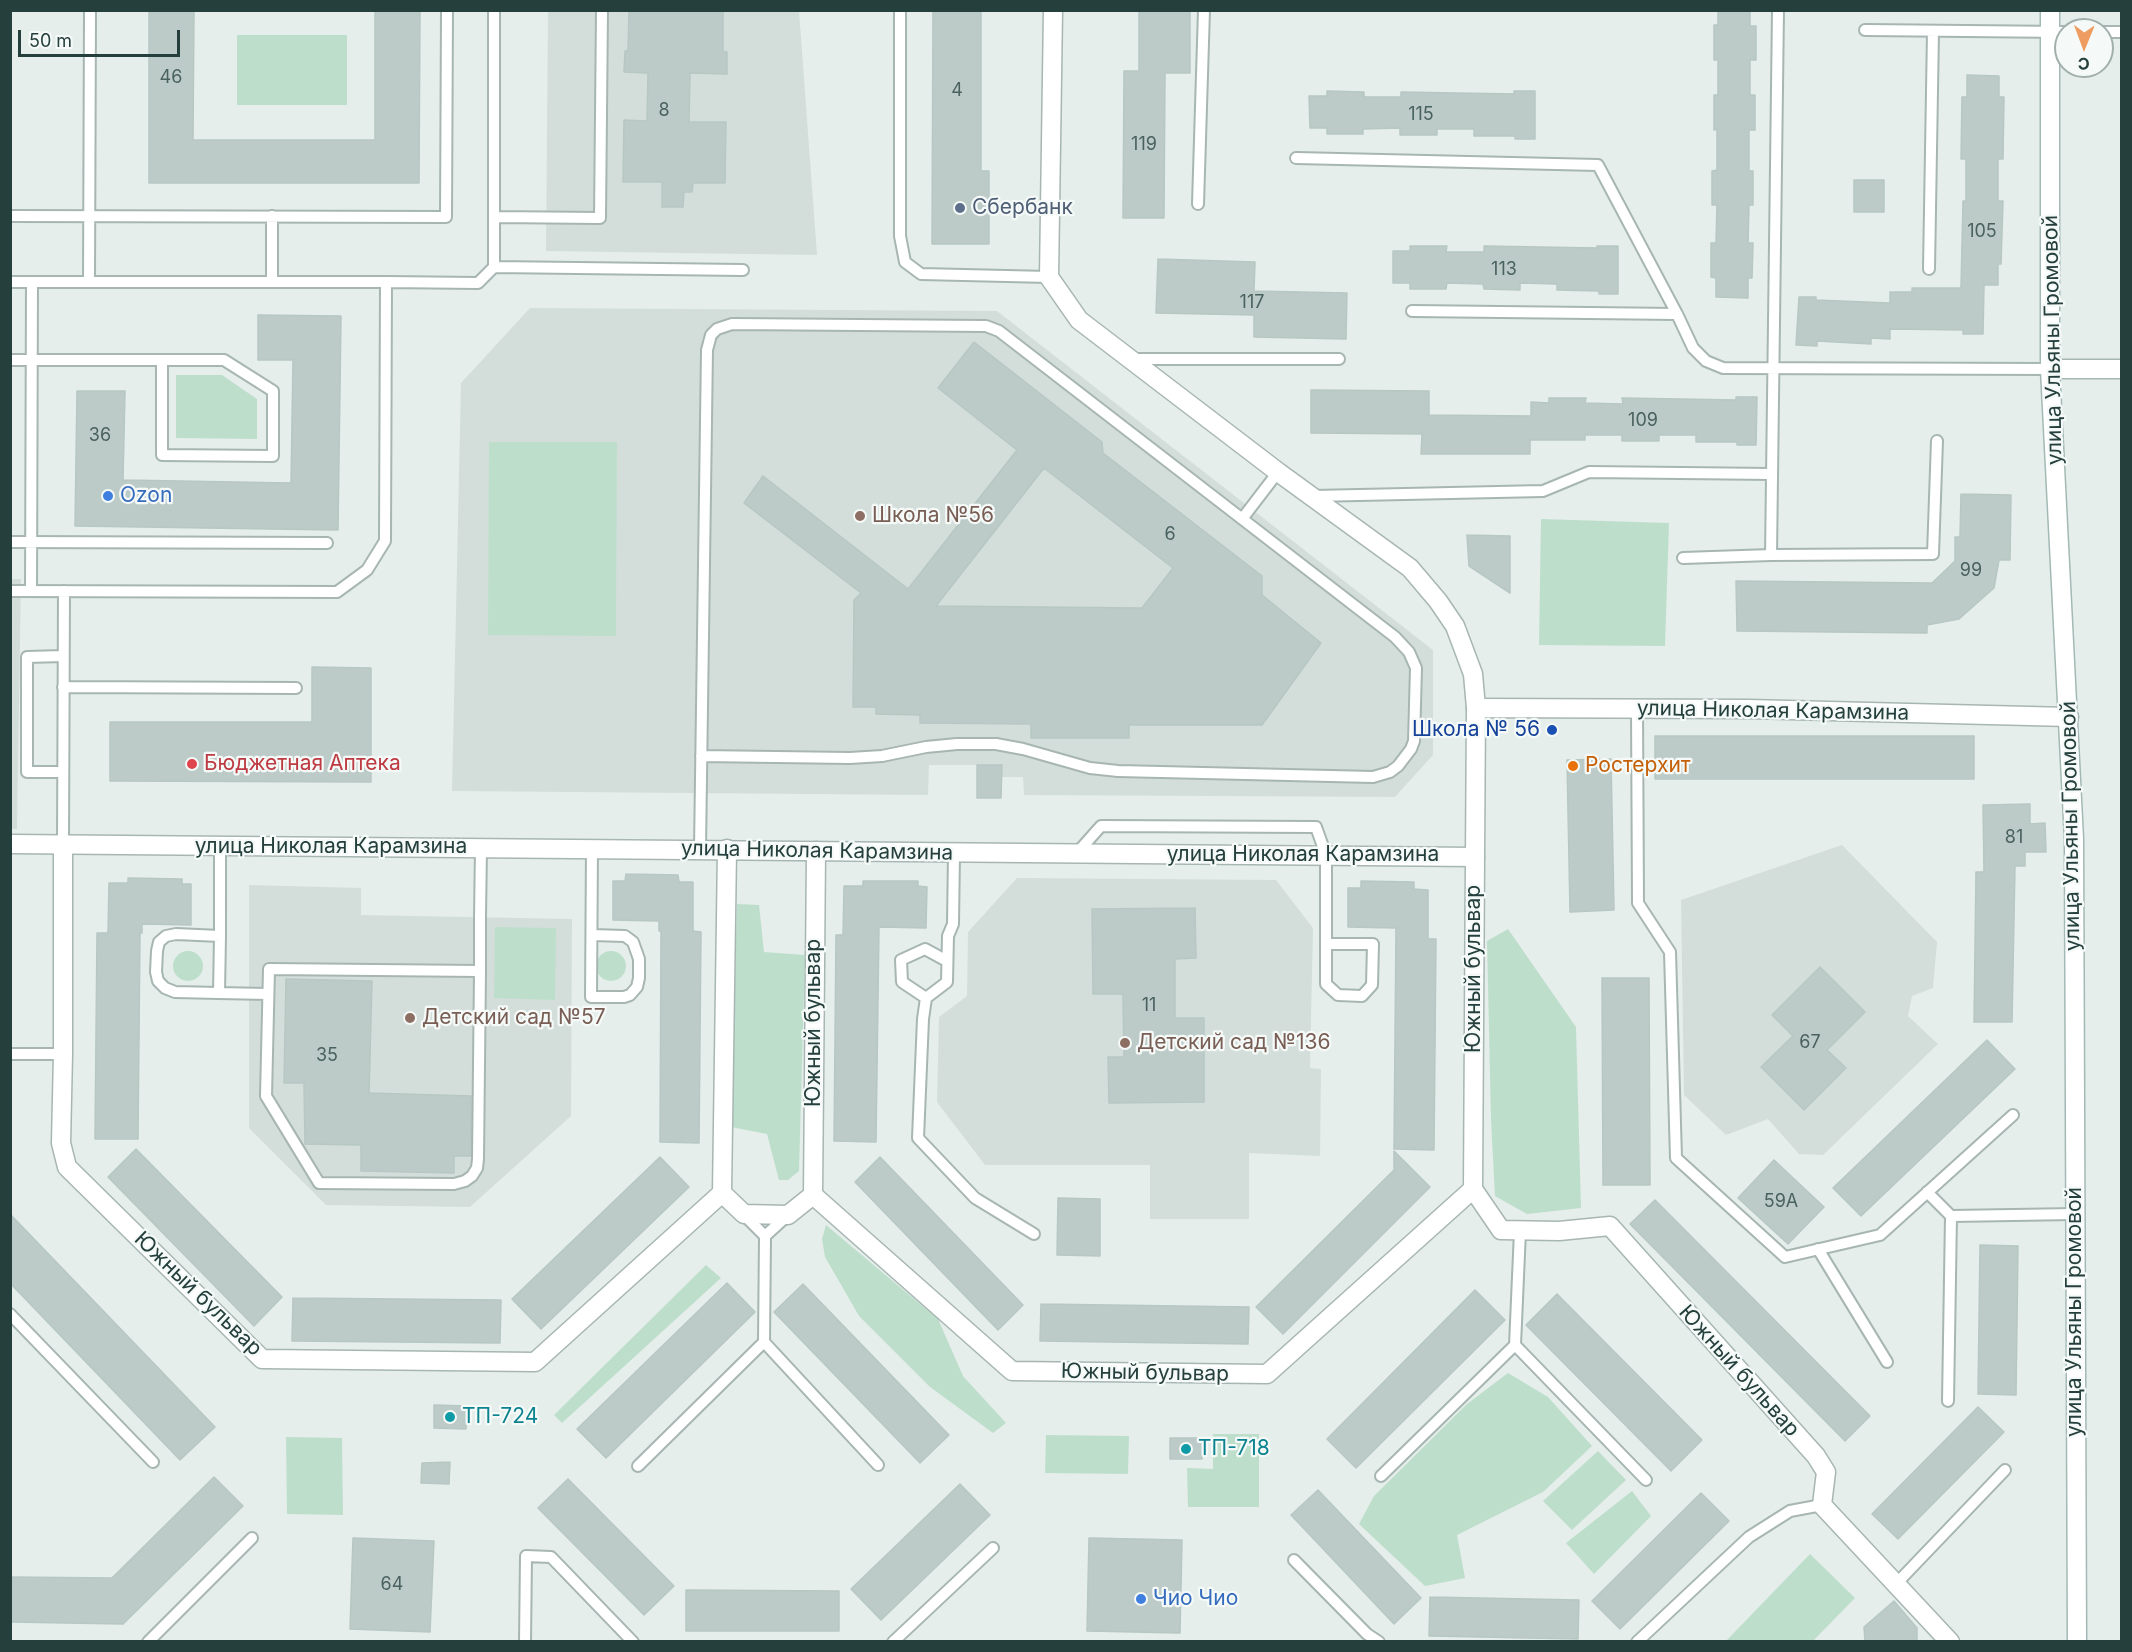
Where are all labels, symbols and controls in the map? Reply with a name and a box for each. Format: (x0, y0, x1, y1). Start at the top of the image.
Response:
scale bar (21, 18, 183, 56)
north arrow (2054, 18, 2114, 78)
text: 50 m (29, 30, 72, 51)
text: С (2078, 54, 2090, 74)
house number: 46 (160, 67, 182, 89)
house number: 4 (951, 80, 963, 102)
house number: 8 (658, 100, 670, 122)
house number: 115 (1408, 104, 1434, 126)
house number: 119 (1131, 134, 1157, 156)
place label: Сбербанк (972, 195, 1073, 221)
marker: Сбербанк (953, 201, 967, 215)
street label: улица Ульяны Громовой (2038, 215, 2068, 465)
house number: 105 (1967, 221, 1997, 243)
house number: 113 (1491, 259, 1517, 281)
house number: 117 (1240, 292, 1264, 314)
house number: 109 (1628, 410, 1658, 432)
house number: 36 (89, 425, 111, 447)
place label: Ozon (120, 483, 172, 509)
marker: Ozon (101, 489, 115, 503)
place label: Школа №56 (872, 503, 994, 529)
marker: Школа №56 (853, 509, 867, 523)
house number: 6 (1164, 524, 1176, 546)
house number: 99 (1960, 560, 1982, 582)
street label: улица Николая Карамзина (1637, 696, 1909, 726)
street label: улица Ульяны Громовой (2056, 701, 2086, 951)
place label: Школа № 56 (1412, 717, 1540, 743)
marker: Школа № 56 (1545, 723, 1559, 737)
place label: Бюджетная Аптека (204, 751, 401, 777)
place label: Ростерхит (1585, 753, 1691, 779)
marker: Бюджетная Аптека (185, 757, 199, 771)
marker: Ростерхит (1566, 759, 1580, 773)
house number: 81 (2005, 827, 2023, 849)
street label: улица Николая Карамзина (195, 834, 467, 860)
street label: улица Николая Карамзина (681, 836, 953, 866)
street label: улица Николая Карамзина (1167, 842, 1439, 868)
street label: Южный бульвар (1461, 885, 1487, 1053)
street label: Южный бульвар (801, 939, 827, 1107)
house number: 11 (1142, 995, 1156, 1017)
place label: Детский сад №57 (422, 1005, 606, 1031)
marker: Детский сад №57 (403, 1011, 417, 1025)
place label: Детский сад №136 (1137, 1030, 1331, 1056)
house number: 67 (1799, 1032, 1821, 1054)
marker: Детский сад №136 (1118, 1036, 1132, 1050)
house number: 35 (316, 1045, 338, 1067)
street label: улица Ульяны Громовой (2062, 1187, 2088, 1437)
house number: 59А (1764, 1191, 1798, 1213)
street label: Южный бульвар (129, 1227, 267, 1361)
street label: Южный бульвар (1673, 1300, 1805, 1442)
street label: Южный бульвар (1061, 1359, 1229, 1387)
place label: ТП-724 (462, 1404, 538, 1430)
marker: ТП-724 (443, 1410, 457, 1424)
place label: ТП-718 (1198, 1436, 1270, 1462)
marker: ТП-718 (1179, 1442, 1193, 1456)
house number: 64 (381, 1574, 403, 1596)
place label: Чио Чио (1153, 1586, 1238, 1612)
marker: Чио Чио (1134, 1592, 1148, 1606)

